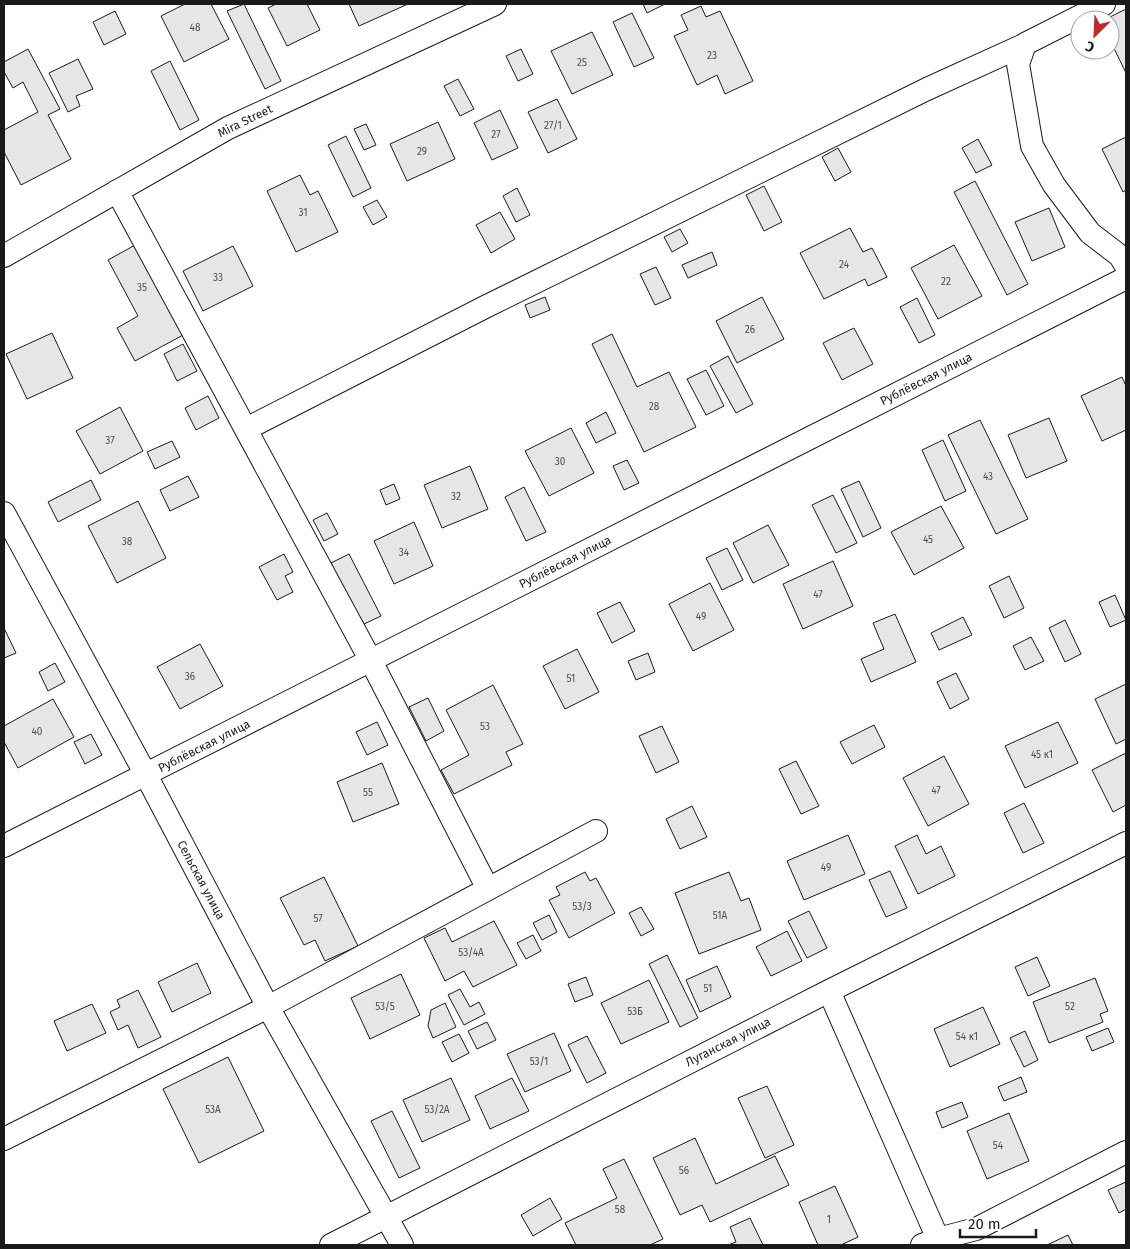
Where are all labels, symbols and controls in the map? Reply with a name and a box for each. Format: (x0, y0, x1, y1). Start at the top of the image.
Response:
north arrow (1070, 10, 1120, 60)
house number: 48 (190, 22, 201, 34)
text: С (1083, 37, 1097, 56)
house number: 23 (707, 50, 717, 62)
house number: 25 (577, 57, 587, 69)
street label: Mira Street (215, 101, 275, 140)
house number: 27/1 (544, 120, 562, 132)
house number: 27 (491, 129, 501, 141)
house number: 29 (417, 146, 427, 158)
house number: 31 (298, 207, 308, 219)
house number: 24 (839, 259, 850, 271)
house number: 33 (213, 272, 223, 284)
house number: 22 (941, 276, 951, 288)
house number: 35 (137, 282, 147, 294)
house number: 26 (745, 324, 755, 336)
street label: Рублёвская улица (878, 350, 974, 408)
house number: 28 (649, 401, 660, 413)
house number: 37 (105, 435, 115, 447)
house number: 30 (555, 456, 566, 468)
house number: 43 (983, 471, 993, 483)
house number: 32 (451, 491, 461, 503)
street label: Рублёвская улица (517, 533, 613, 591)
house number: 45 (923, 534, 933, 546)
house number: 38 (122, 536, 133, 548)
house number: 34 (399, 547, 410, 559)
house number: 47 (813, 589, 823, 601)
house number: 49 (696, 611, 706, 623)
house number: 36 (185, 671, 195, 683)
house number: 51 (567, 673, 575, 685)
street label: Рублёвская улица (156, 717, 252, 775)
house number: 53 (480, 721, 490, 733)
house number: 40 (32, 726, 43, 738)
house number: 45 к1 (1031, 749, 1053, 761)
house number: 47 (931, 785, 941, 797)
house number: 55 (363, 787, 373, 799)
street label: Сельская улица (174, 838, 228, 922)
house number: 49 (821, 862, 831, 874)
house number: 53/3 (572, 901, 592, 913)
house number: 51А (713, 910, 728, 922)
house number: 57 (313, 913, 323, 925)
house number: 53/4А (458, 947, 484, 959)
house number: 51 (704, 983, 712, 995)
house number: 53/5 (375, 1001, 395, 1013)
house number: 52 (1065, 1001, 1075, 1013)
house number: 53Б (627, 1006, 643, 1018)
street label: Луганская улица (683, 1014, 773, 1070)
house number: 54 к1 (956, 1031, 978, 1043)
house number: 53/1 (530, 1056, 548, 1068)
house number: 53А (205, 1104, 221, 1116)
house number: 53/2А (424, 1104, 450, 1116)
house number: 54 (993, 1140, 1004, 1152)
house number: 56 (679, 1165, 689, 1177)
house number: 58 (615, 1204, 626, 1216)
scale bar (960, 1206, 1036, 1238)
house number: 1 (827, 1214, 831, 1226)
text: 20 m (968, 1215, 1001, 1233)

